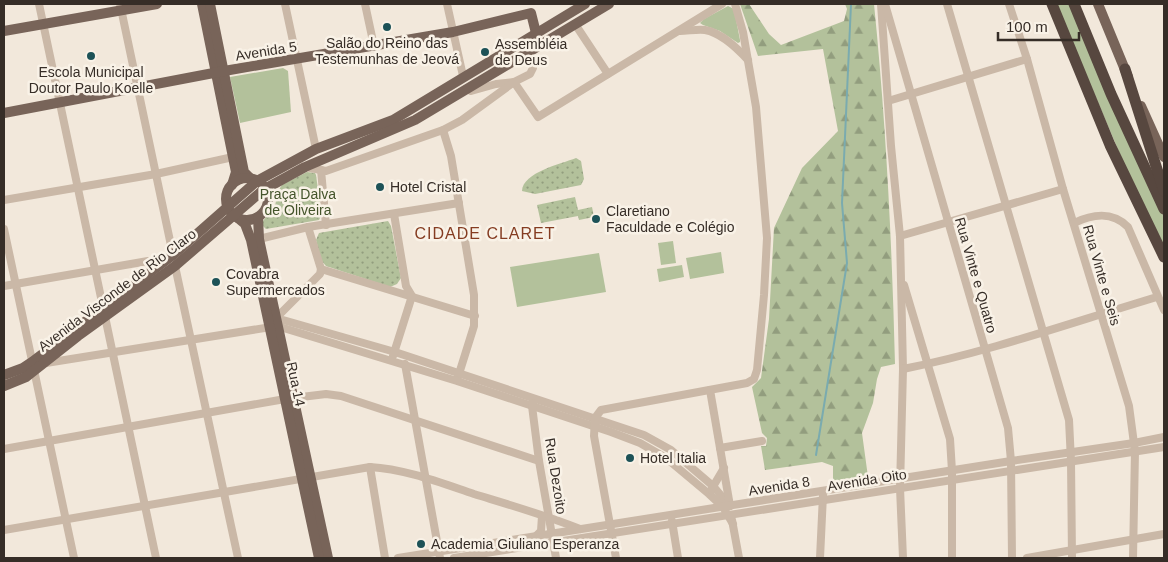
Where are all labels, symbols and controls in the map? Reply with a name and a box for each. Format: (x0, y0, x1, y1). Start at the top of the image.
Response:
scale bar (998, 10, 1079, 42)
text: 100 m (1006, 18, 1048, 35)
marker: Salão do Reino das Testemunhas de Jeová (381, 21, 393, 33)
place label: Salão do Reino das Testemunhas de Jeová (315, 35, 459, 67)
place label: Assembléia de Deus (495, 36, 568, 68)
street label: Avenida 5 (234, 38, 298, 64)
marker: Assembléia de Deus (479, 46, 491, 58)
marker: Escola Municipal Doutor Paulo Koelle (85, 50, 97, 62)
place label: Escola Municipal Doutor Paulo Koelle (29, 64, 153, 96)
place label: Hotel Cristal (390, 179, 466, 195)
marker: Hotel Cristal (374, 181, 386, 193)
park label: Praça Dalva de Oliveira (260, 186, 336, 218)
place label: Claretiano Faculdade e Colégio (606, 203, 735, 235)
marker: Claretiano Faculdade e Colégio (590, 213, 602, 225)
street label: Rua Vinte e Quatro (952, 215, 1000, 335)
street label: Rua Vinte e Seis (1080, 223, 1124, 327)
street label: Avenida Visconde de Rio Claro (35, 225, 199, 355)
district label: CIDADE CLARET (414, 225, 556, 242)
place label: Covabra Supermercados (226, 266, 325, 298)
marker: Covabra Supermercados (210, 276, 222, 288)
street label: Rua 14 (283, 360, 309, 408)
street label: Rua Dezoito (542, 437, 570, 516)
place label: Hotel Italia (640, 450, 706, 466)
marker: Hotel Italia (624, 452, 636, 464)
street label: Avenida Oito (826, 466, 908, 494)
street label: Avenida 8 (747, 473, 811, 499)
place label: Academia Giuliano Esperanza (431, 536, 620, 552)
marker: Academia Giuliano Esperanza (415, 538, 427, 550)

